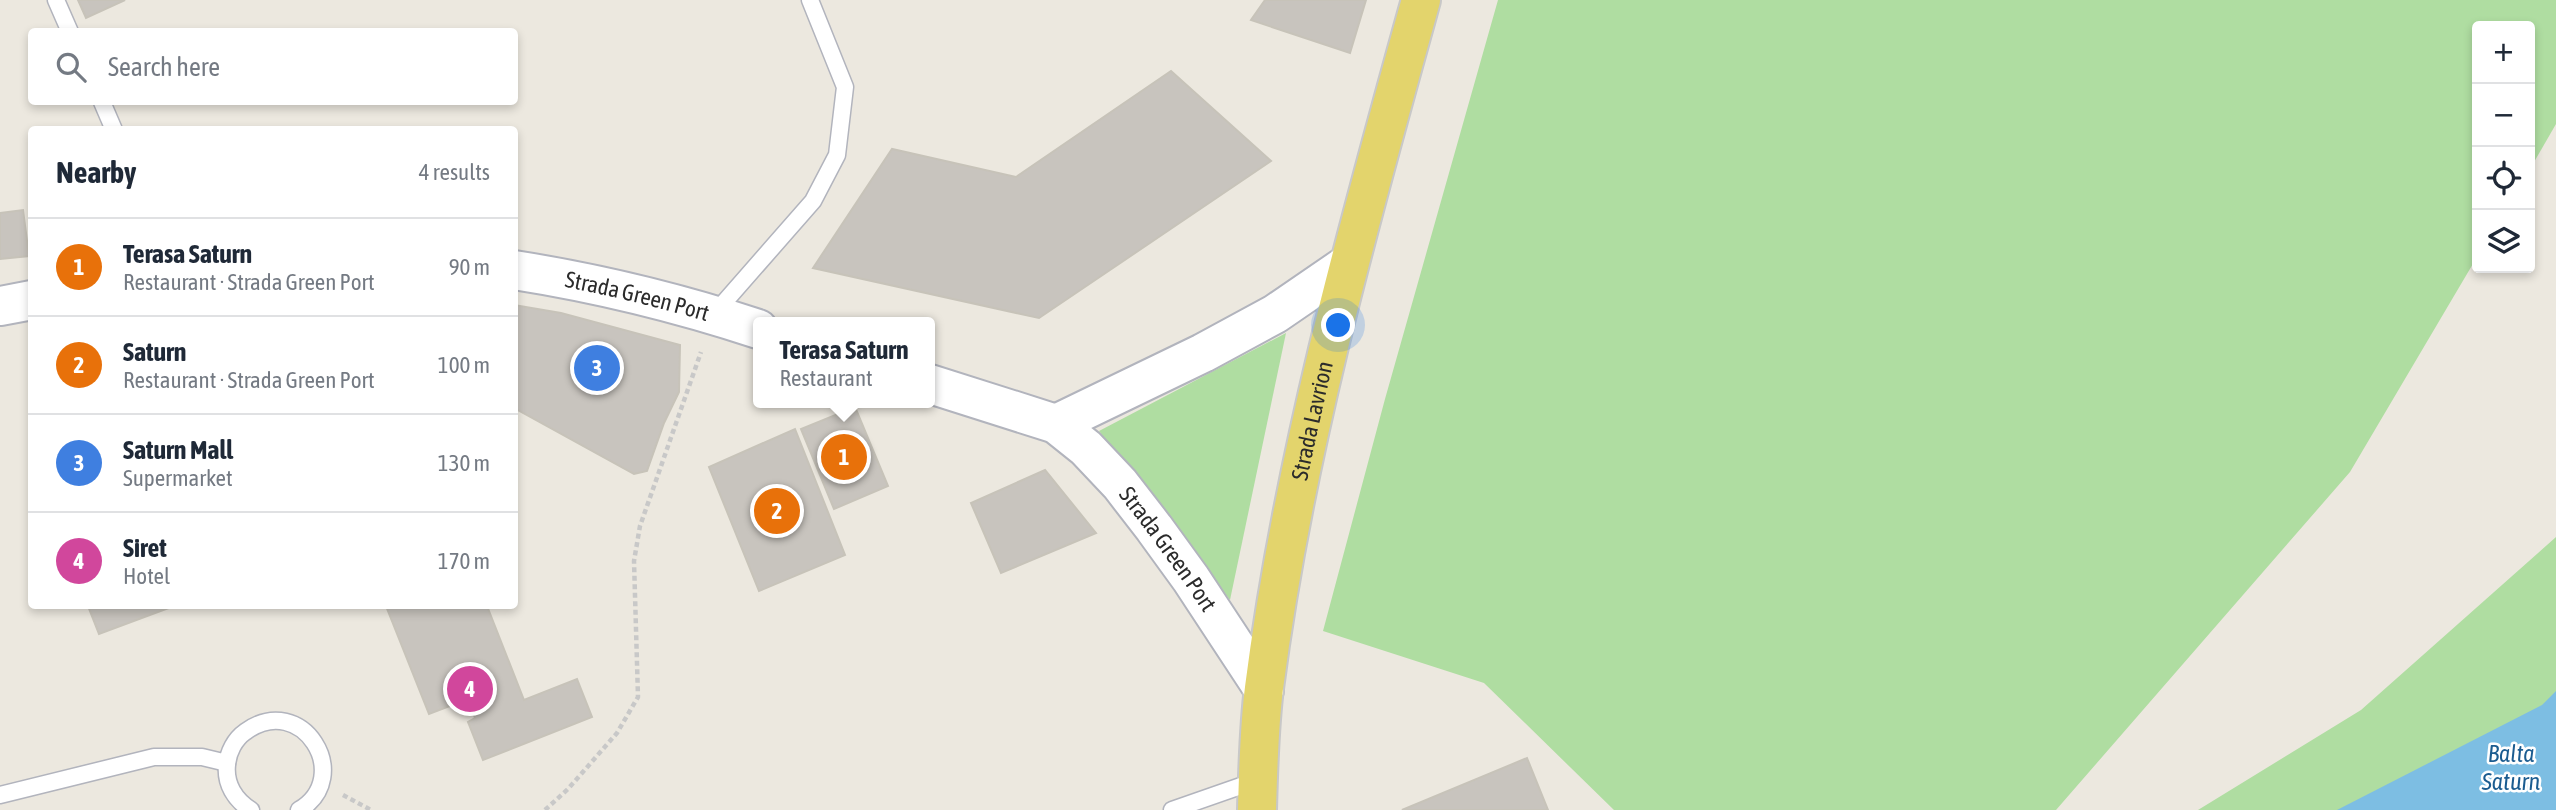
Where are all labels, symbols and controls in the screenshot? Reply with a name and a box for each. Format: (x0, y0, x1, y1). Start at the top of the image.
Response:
map controls (2472, 21, 2535, 273)
button: + (2472, 21, 2535, 84)
search box (28, 28, 518, 105)
icon: search (52, 48, 90, 86)
text: Search here (108, 52, 220, 82)
button: − (2472, 84, 2535, 147)
button: locate (2472, 147, 2535, 210)
text: Nearby (56, 155, 136, 189)
text: 4 results (419, 159, 490, 185)
button: layers (2472, 210, 2535, 273)
text: Terasa Saturn (123, 239, 252, 269)
text: 1 (74, 254, 84, 280)
text: 90 m (449, 254, 490, 280)
street label: Strada Green Port (563, 266, 712, 326)
text: Restaurant · Strada Green Port (123, 269, 375, 295)
your location (1321, 308, 1355, 342)
popup (753, 317, 935, 408)
text: Terasa Saturn (779, 335, 909, 365)
text: Saturn (123, 337, 186, 367)
pin: 3 (574, 342, 620, 394)
text: 2 (74, 352, 84, 378)
text: 100 m (438, 352, 490, 378)
street label: Strada Lavrion (1286, 358, 1338, 482)
text: Restaurant (779, 365, 873, 391)
text: Restaurant · Strada Green Port (123, 367, 375, 393)
pin: 1 (821, 431, 867, 483)
text: Saturn Mall (123, 435, 233, 465)
text: 3 (74, 450, 84, 476)
text: 130 m (438, 450, 490, 476)
text: Supermarket (123, 465, 233, 491)
street label: Strada Green Port (1114, 482, 1222, 616)
pin: 2 (754, 485, 800, 537)
text: Siret (123, 533, 167, 563)
text: 4 (74, 548, 84, 574)
text: 170 m (438, 548, 490, 574)
text: Hotel (123, 563, 170, 589)
pin: 4 (447, 663, 493, 715)
water label: Balta Saturn (2481, 740, 2541, 795)

